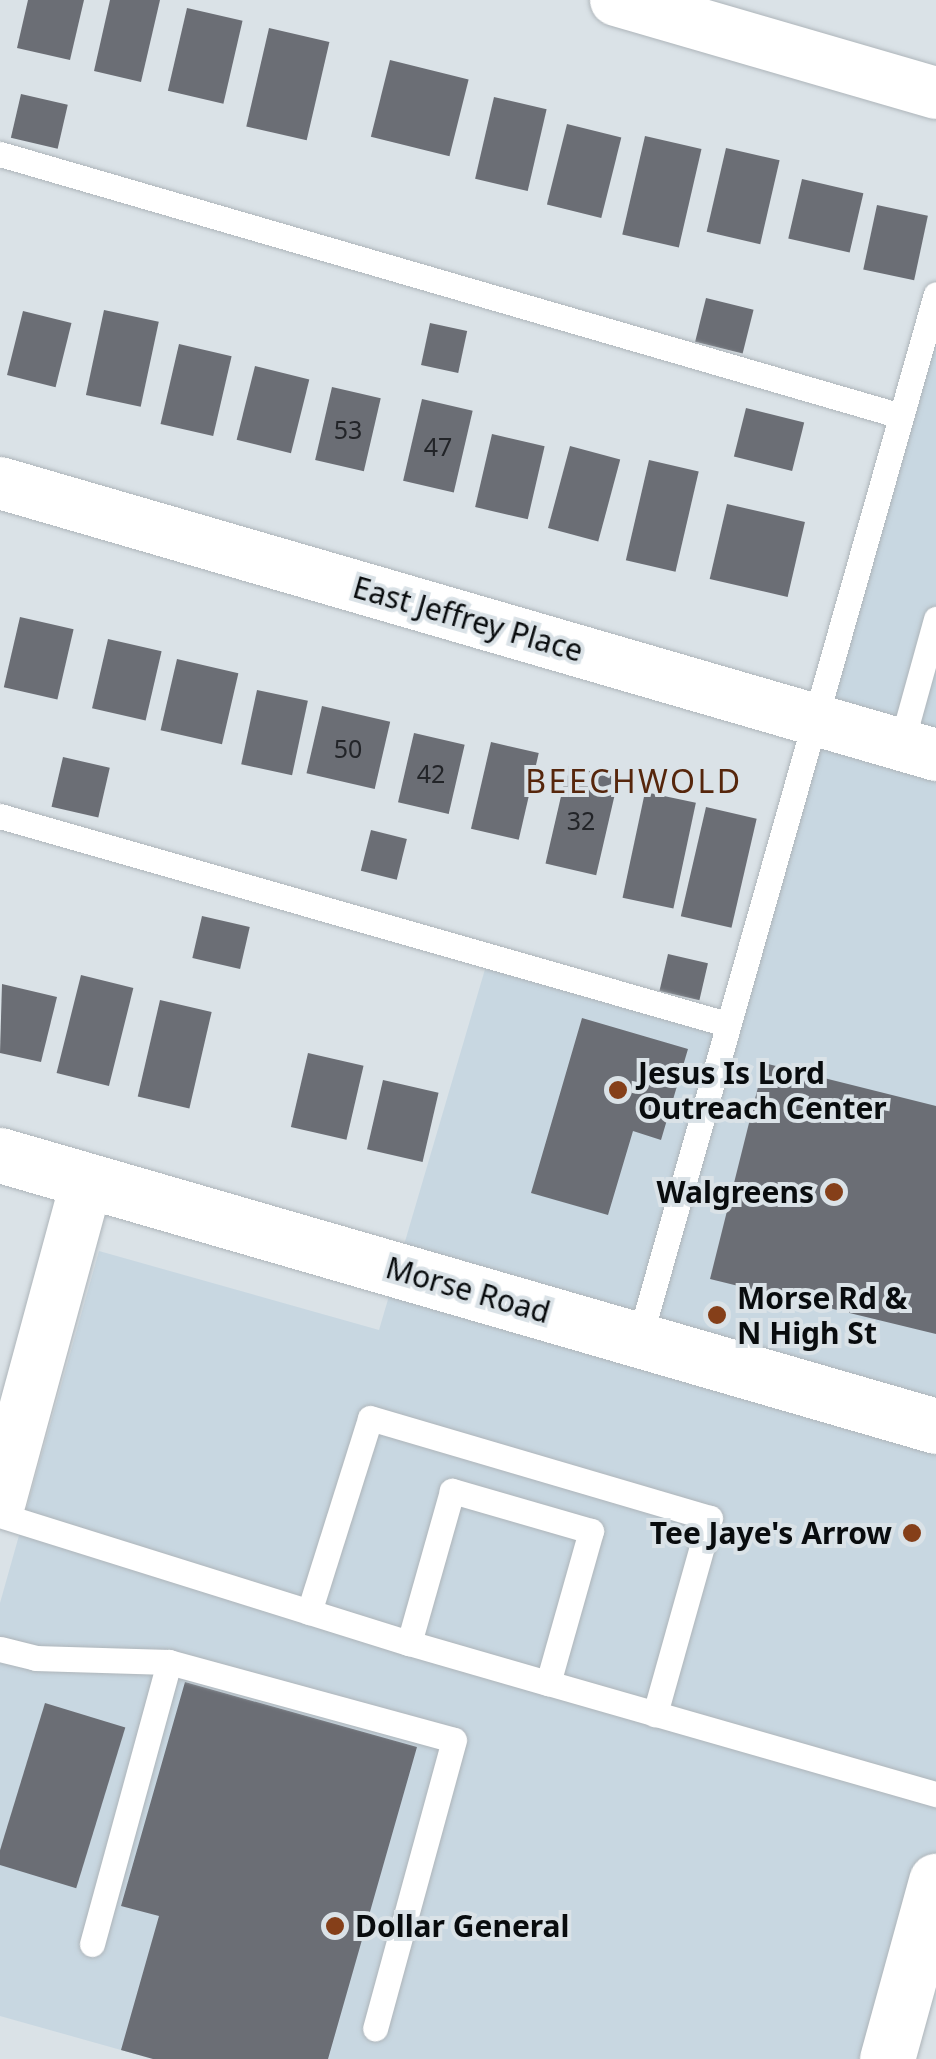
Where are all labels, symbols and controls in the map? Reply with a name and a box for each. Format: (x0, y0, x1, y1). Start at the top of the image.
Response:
house number: 53 (334, 414, 362, 444)
house number: 47 (424, 431, 452, 461)
street label: East Jeffrey Place (349, 569, 587, 669)
house number: 50 (334, 733, 362, 763)
house number: 42 (417, 758, 445, 788)
district label: BEECHWOLD (525, 762, 743, 800)
house number: 32 (567, 805, 595, 835)
place label: Jesus Is Lord Outreach Center (638, 1055, 887, 1126)
marker: Jesus Is Lord Outreach Center (607, 1079, 629, 1101)
place label: Walgreens (657, 1174, 814, 1210)
marker: Walgreens (823, 1181, 845, 1203)
street label: Morse Road (382, 1249, 554, 1331)
place label: Morse Rd & N High St (737, 1280, 907, 1350)
marker: Morse Rd & N High St (706, 1304, 728, 1326)
place label: Tee Jaye's Arrow (650, 1515, 892, 1551)
marker: Tee Jaye's Arrow (901, 1522, 923, 1544)
place label: Dollar General (355, 1908, 570, 1944)
marker: Dollar General (324, 1915, 346, 1937)

